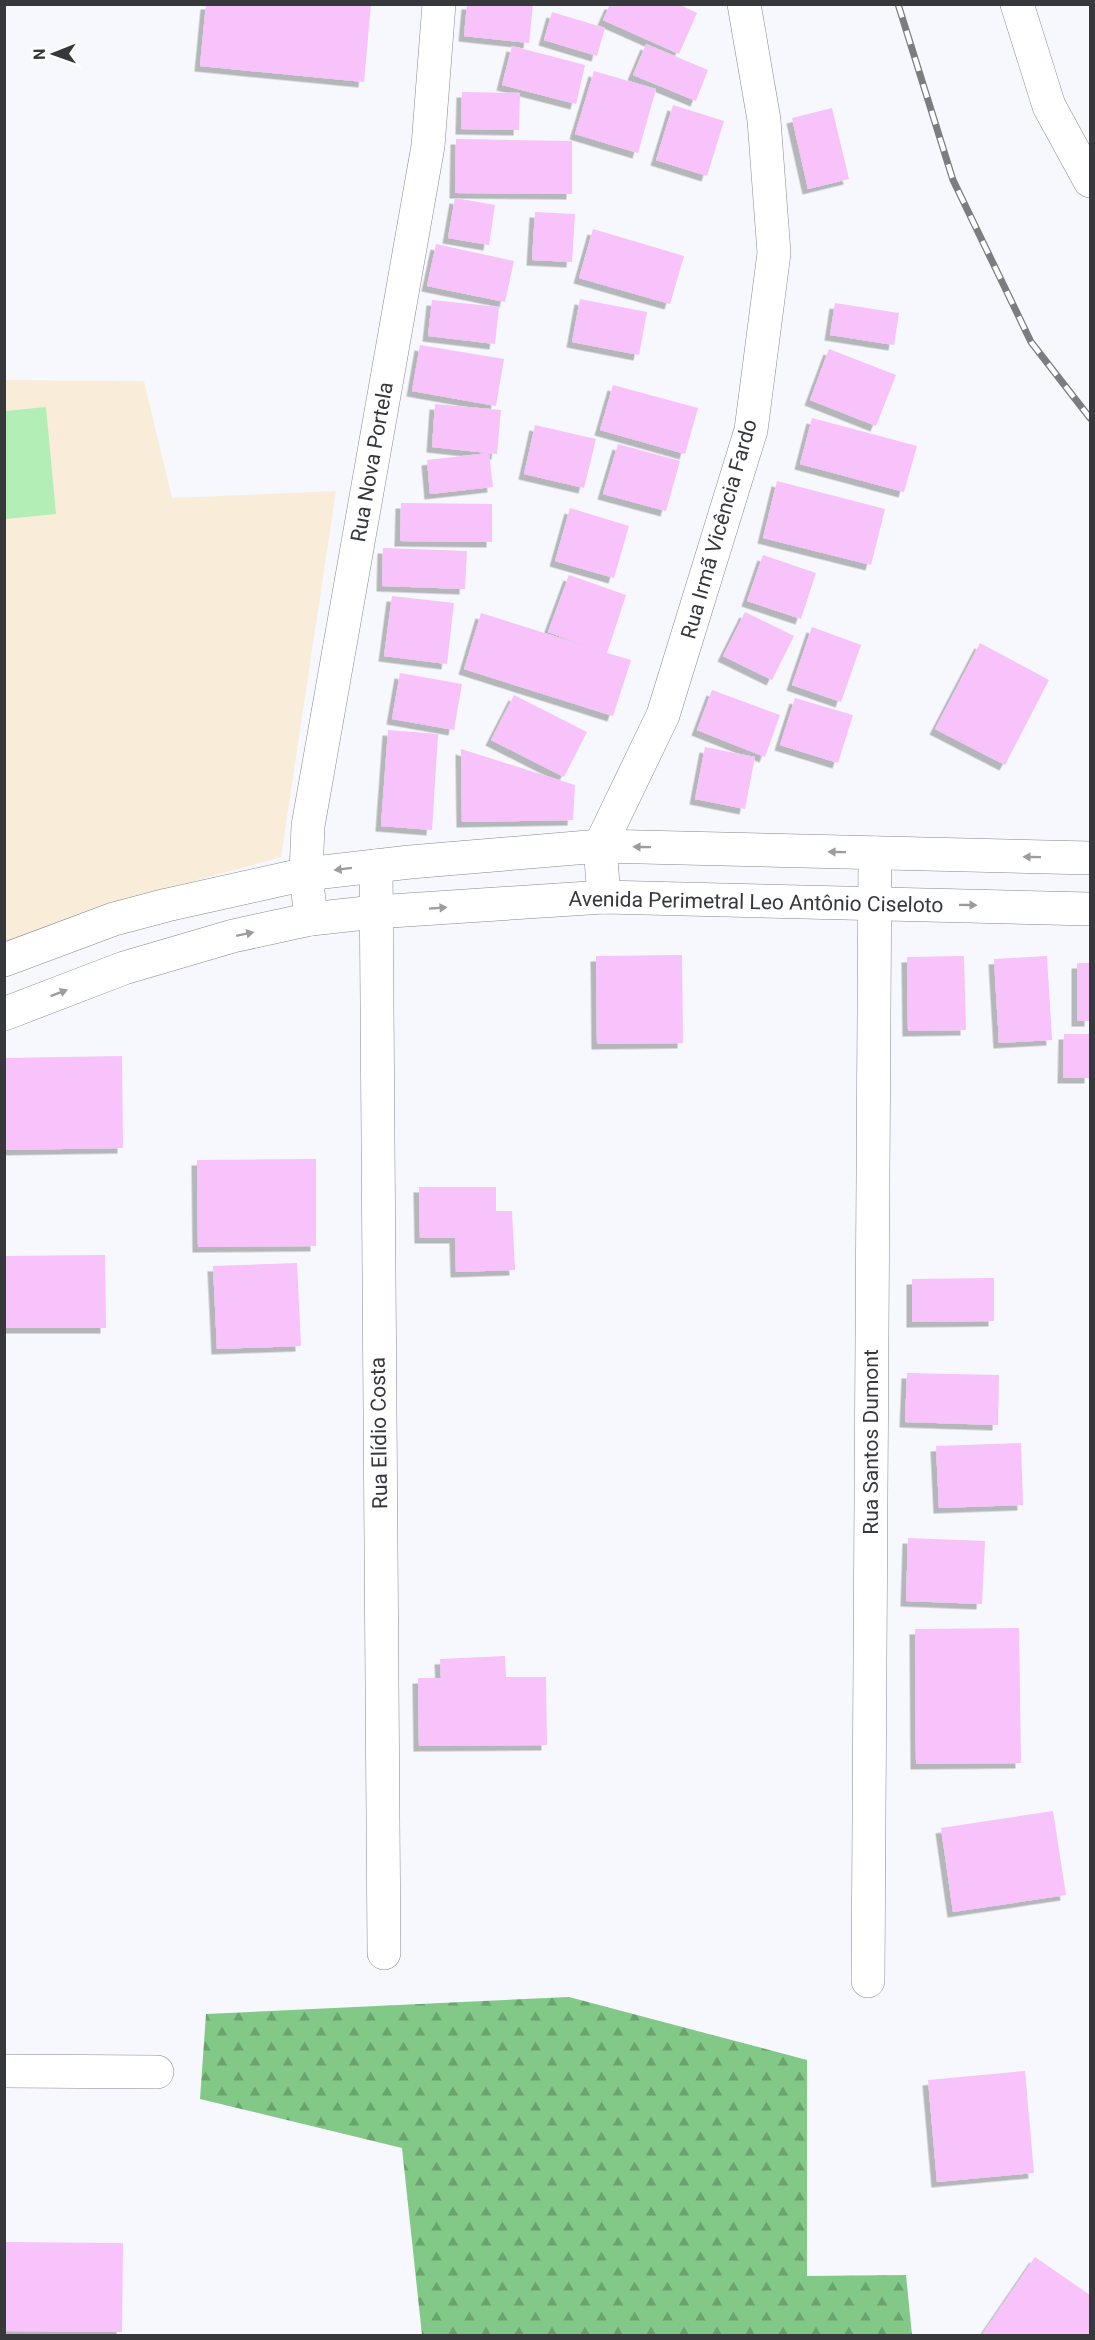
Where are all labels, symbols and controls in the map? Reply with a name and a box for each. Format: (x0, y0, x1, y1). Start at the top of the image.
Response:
north arrow (24, 24, 84, 84)
text: N (30, 48, 49, 60)
street label: Rua Nova Portela (346, 380, 398, 544)
street label: Rua Irmã Vicência Fardo (676, 416, 762, 642)
one-way arrow (633, 843, 652, 852)
one-way arrow (828, 847, 847, 857)
one-way arrow (1023, 852, 1042, 862)
one-way arrow (334, 865, 353, 874)
street label: Avenida Perimetral Leo Antônio Ciseloto (568, 887, 944, 917)
one-way arrow (959, 901, 978, 910)
one-way arrow (428, 903, 447, 913)
one-way arrow (235, 928, 254, 938)
one-way arrow (50, 988, 68, 997)
street label: Rua Santos Dumont (859, 1349, 883, 1535)
street label: Rua Elídio Costa (366, 1357, 392, 1509)

